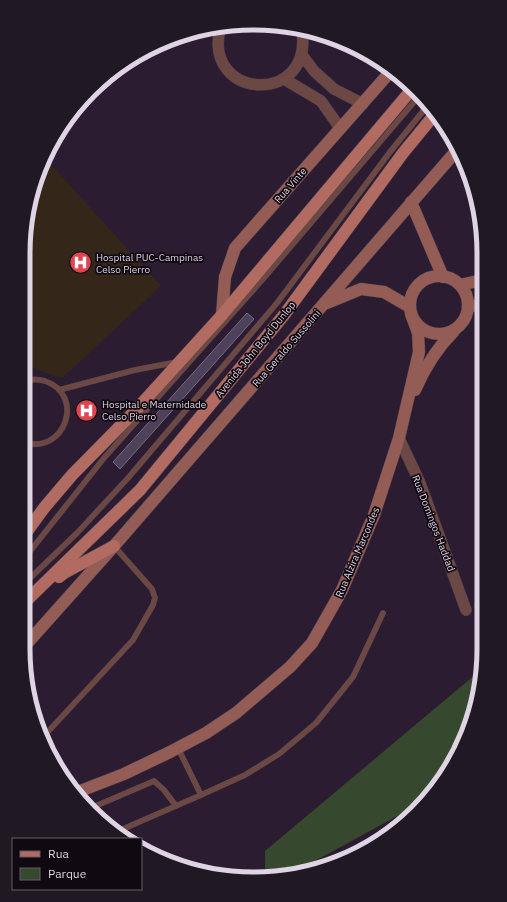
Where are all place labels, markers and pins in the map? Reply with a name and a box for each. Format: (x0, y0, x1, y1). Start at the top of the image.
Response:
hospital icon: Hospital PUC-Campinas Celso Pierro (68, 250, 94, 276)
place label: Hospital PUC-Campinas Celso Pierro (96, 251, 203, 276)
hospital icon: Hospital e Maternidade Celso Pierro (73, 397, 99, 423)
place label: Hospital e Maternidade Celso Pierro (102, 398, 207, 423)

